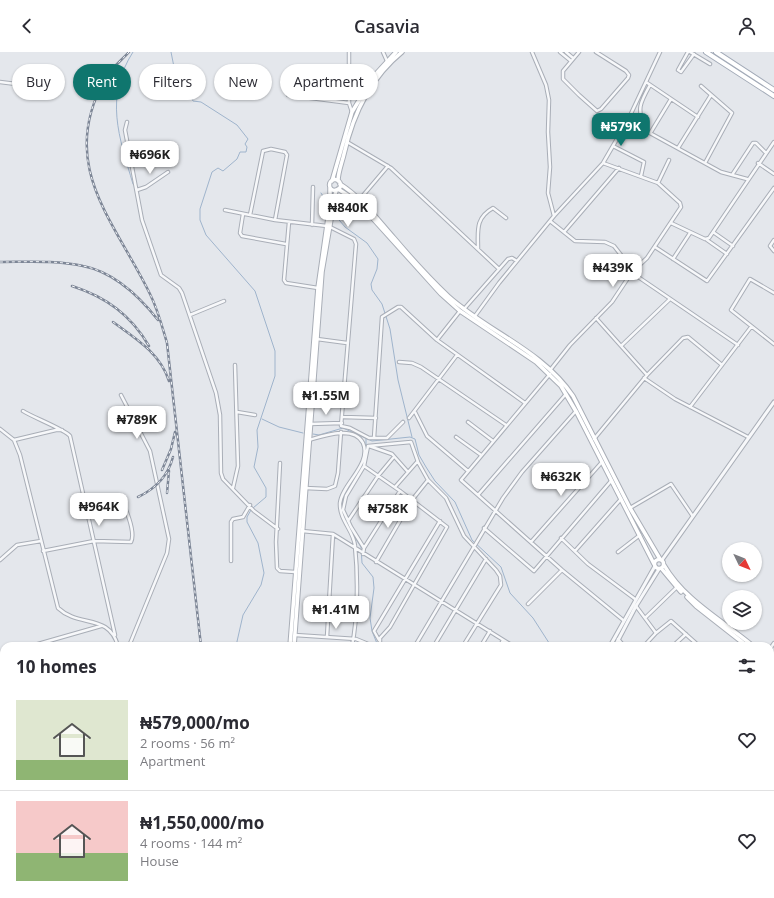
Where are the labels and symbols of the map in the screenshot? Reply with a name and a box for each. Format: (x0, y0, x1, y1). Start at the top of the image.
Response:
pin: ₦579K (593, 113, 649, 147)
pin: ₦696K (122, 141, 178, 175)
pin: ₦840K (320, 194, 376, 228)
pin: ₦439K (585, 254, 641, 288)
pin: ₦1.55M (293, 382, 359, 416)
pin: ₦789K (109, 406, 165, 440)
pin: ₦632K (533, 463, 589, 497)
pin: ₦964K (71, 493, 127, 527)
pin: ₦758K (360, 495, 416, 529)
north arrow (722, 542, 762, 582)
pin: ₦1.41M (303, 596, 369, 630)

